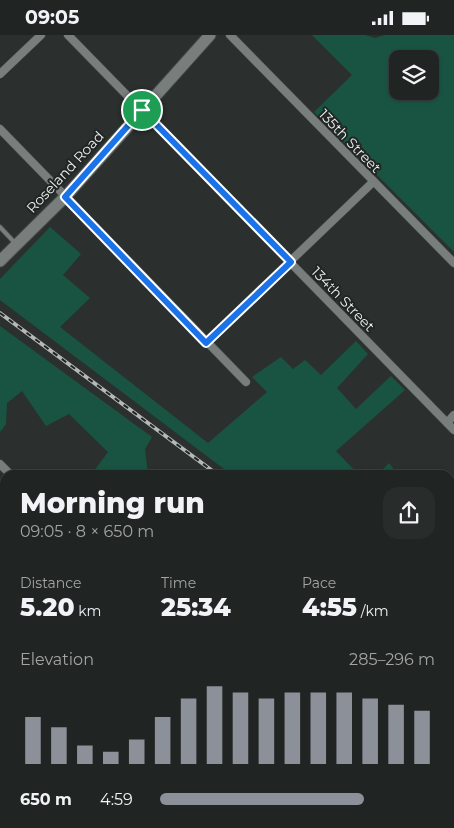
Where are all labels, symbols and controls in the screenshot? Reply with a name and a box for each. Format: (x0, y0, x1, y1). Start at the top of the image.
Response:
text: 09:05 (25, 6, 79, 29)
map controls (389, 50, 439, 100)
button: layers (389, 50, 439, 100)
pin (121, 89, 163, 131)
icon: arrive (128, 96, 156, 124)
street label: 135th Street (315, 105, 385, 177)
street label: Roseland Road (22, 127, 108, 217)
street label: 134th Street (308, 263, 379, 335)
text: Morning run (20, 486, 205, 520)
button: share (383, 487, 435, 539)
text: 09:05 · 8 × 650 m (20, 522, 154, 541)
text: Distance (20, 574, 82, 592)
text: Time (161, 574, 196, 592)
text: Pace (302, 574, 336, 592)
text: 5.20 (20, 592, 75, 622)
text: 25:34 (161, 592, 231, 622)
text: 4:55 (302, 592, 357, 622)
text: km (75, 602, 101, 620)
text: /km (357, 602, 389, 620)
text: Elevation (20, 650, 94, 669)
text: 285–296 m (349, 650, 435, 669)
text: 650 m (20, 790, 72, 809)
text: 4:59 (100, 790, 133, 809)

